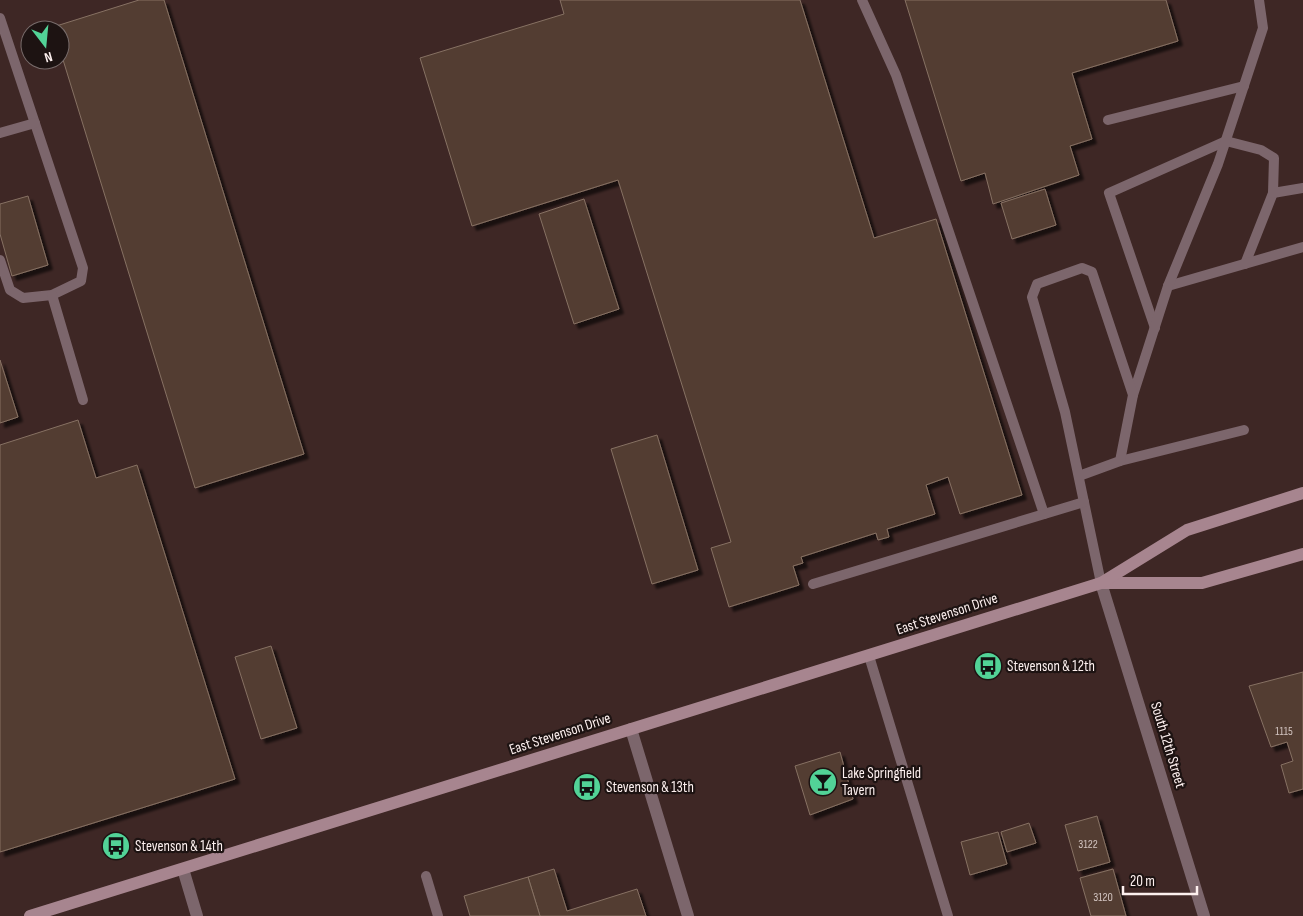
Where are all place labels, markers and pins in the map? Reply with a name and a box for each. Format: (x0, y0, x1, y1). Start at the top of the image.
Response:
bus stop icon: Stevenson & 12th (973, 651, 1003, 681)
place label: Stevenson & 12th (1007, 657, 1095, 676)
place label: Lake Springfield Tavern (842, 764, 921, 800)
bar icon: Lake Springfield Tavern (808, 767, 838, 797)
bus stop icon: Stevenson & 13th (572, 772, 602, 802)
place label: Stevenson & 13th (606, 778, 694, 797)
bus stop icon: Stevenson & 14th (101, 831, 131, 861)
place label: Stevenson & 14th (135, 837, 223, 856)

